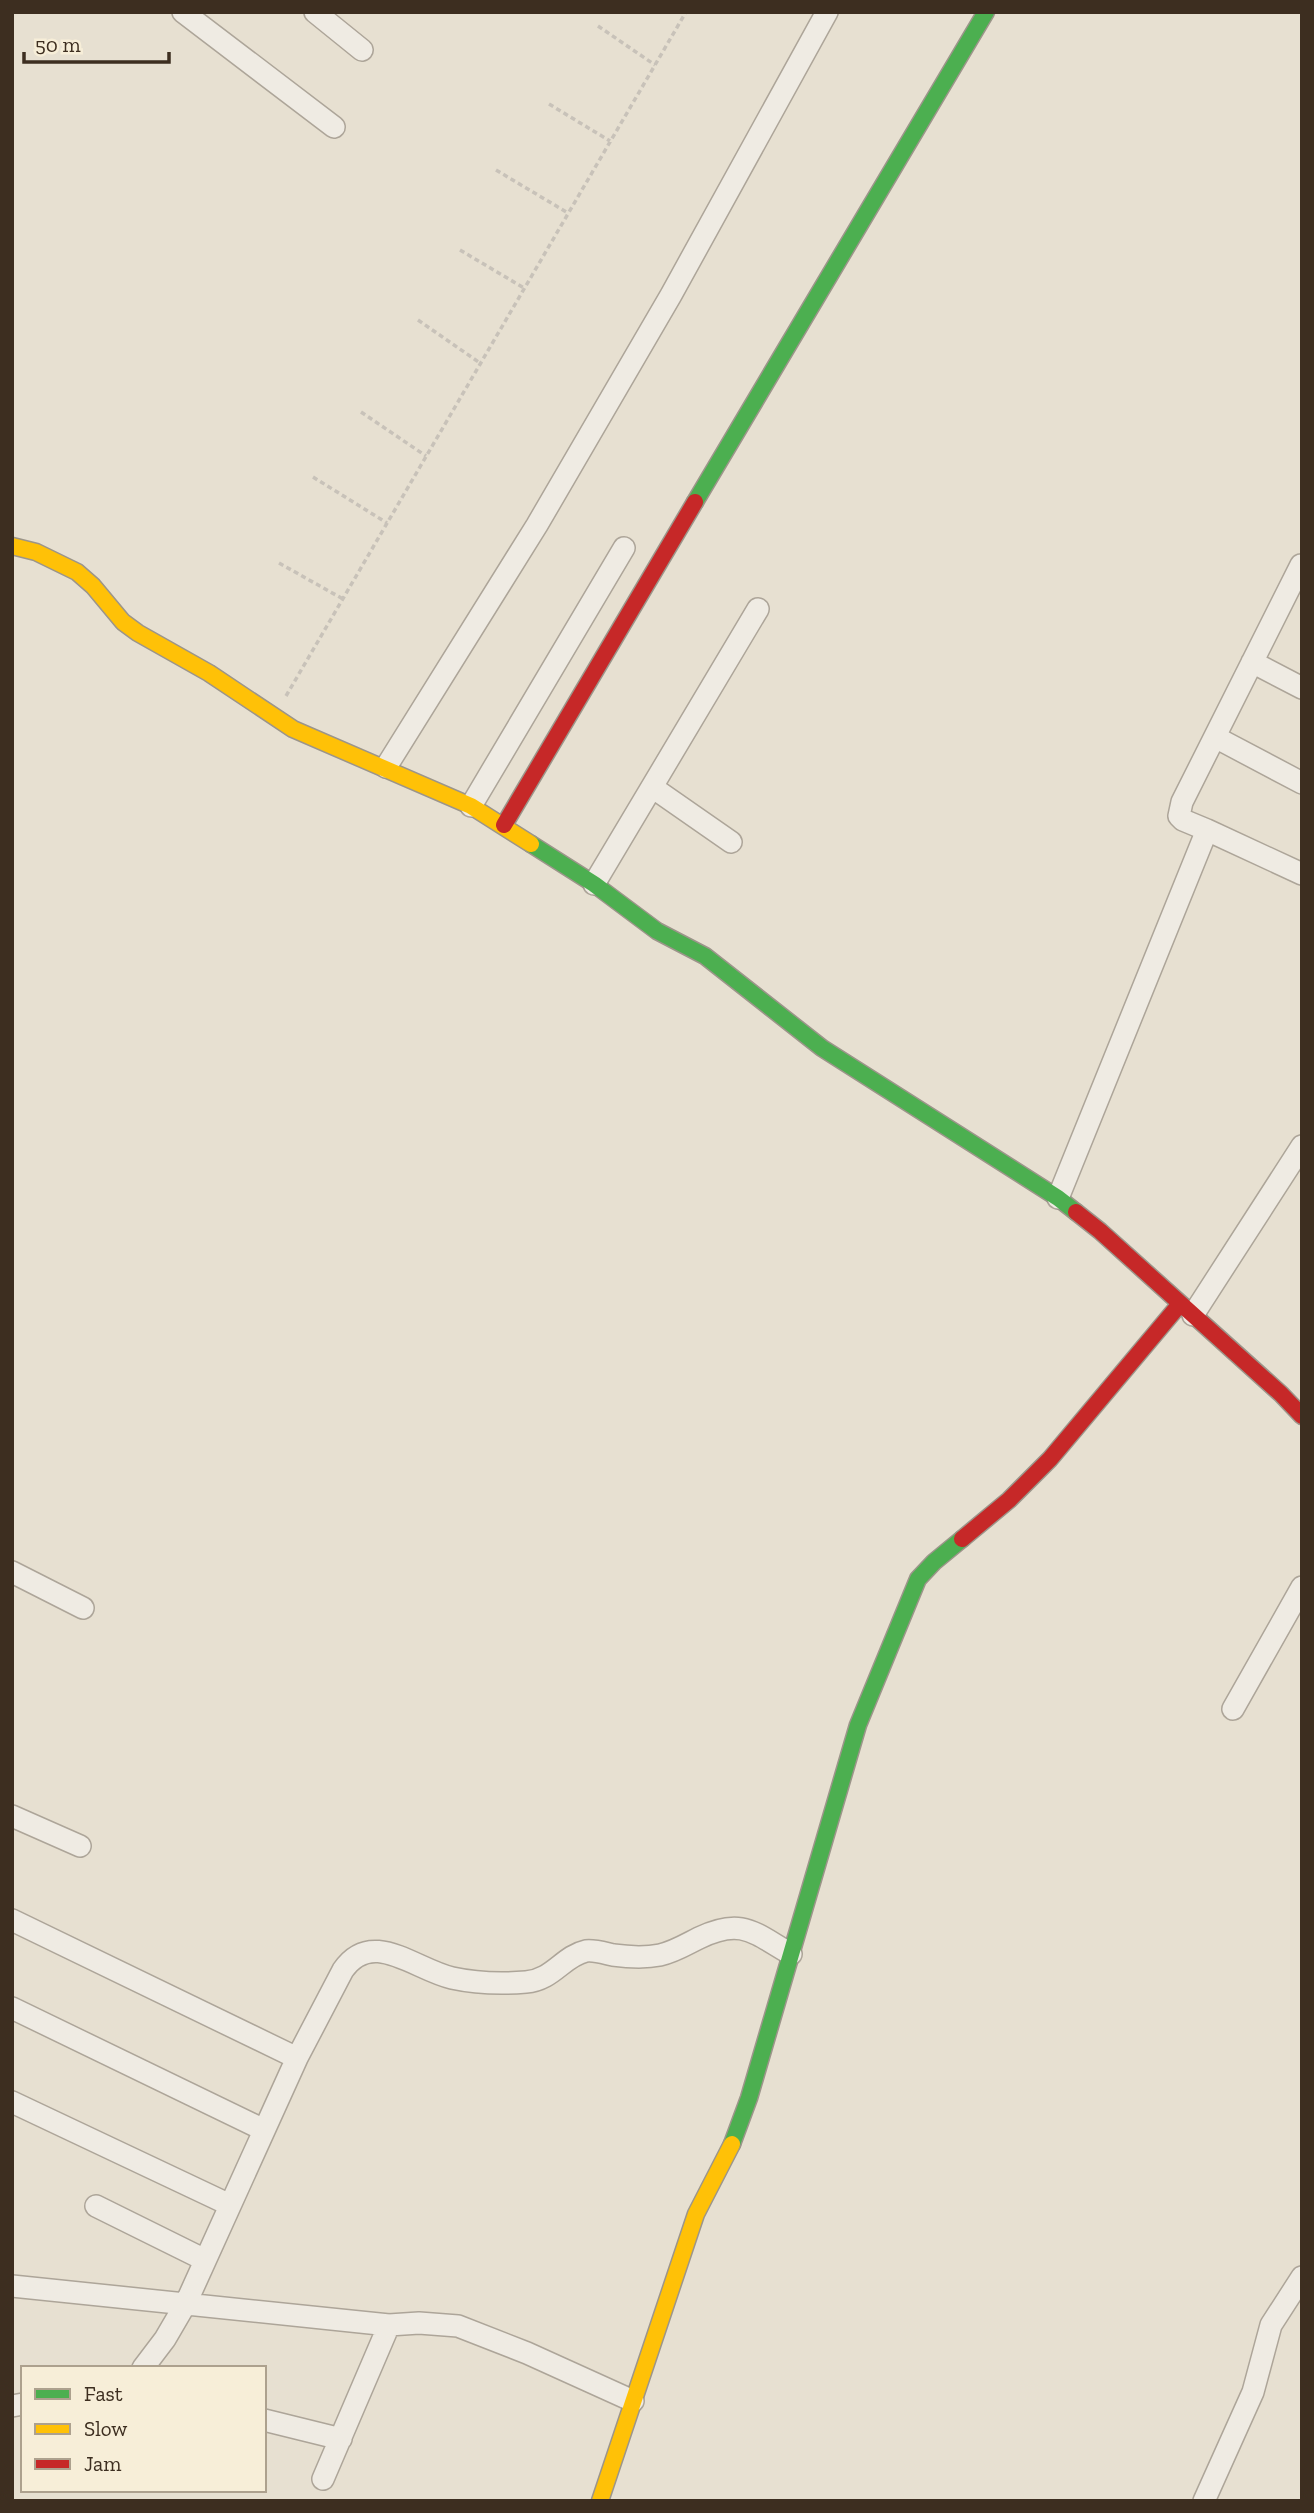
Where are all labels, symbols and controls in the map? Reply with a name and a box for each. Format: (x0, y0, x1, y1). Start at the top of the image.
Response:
scale bar (24, 21, 170, 65)
text: 50 m (35, 32, 81, 57)
legend (21, 2366, 266, 2492)
text: Fast (84, 2381, 123, 2406)
text: Slow (84, 2416, 127, 2441)
text: Jam (84, 2451, 121, 2476)

